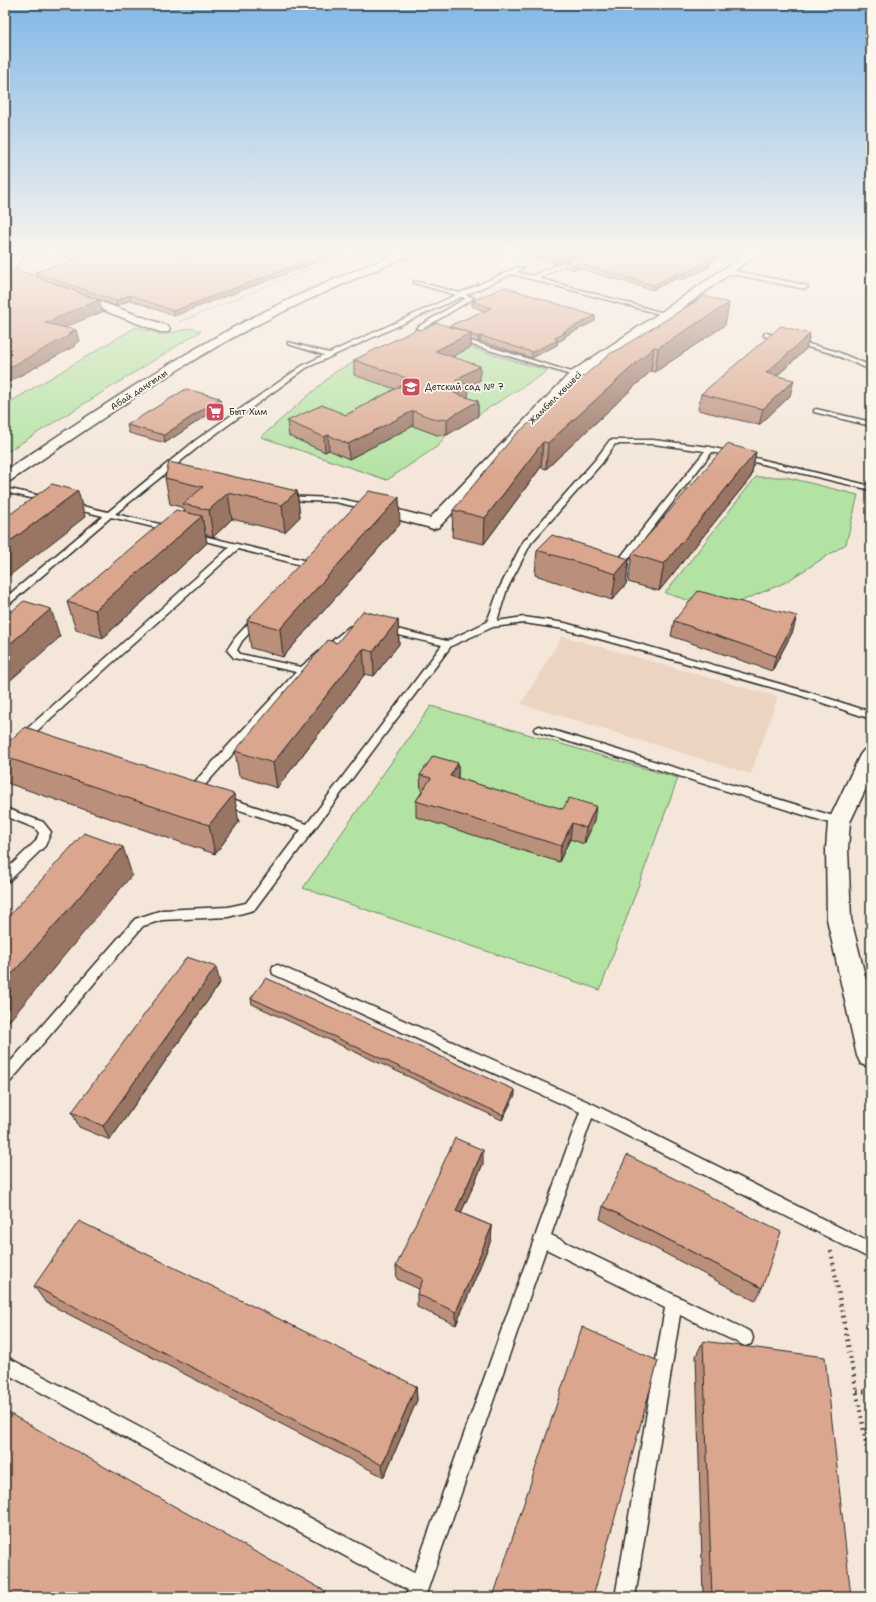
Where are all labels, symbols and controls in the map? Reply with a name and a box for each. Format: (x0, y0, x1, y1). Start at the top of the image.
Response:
street label: Абай даңғылы (108, 367, 170, 413)
street label: Жамбыл көшесі (526, 369, 584, 427)
school or university icon: Детский сад № 7 (400, 376, 422, 398)
place label: Детский сад № 7 (425, 381, 504, 393)
supermarket icon: Быт Хим (204, 401, 226, 423)
place label: Быт Хим (229, 406, 267, 418)

